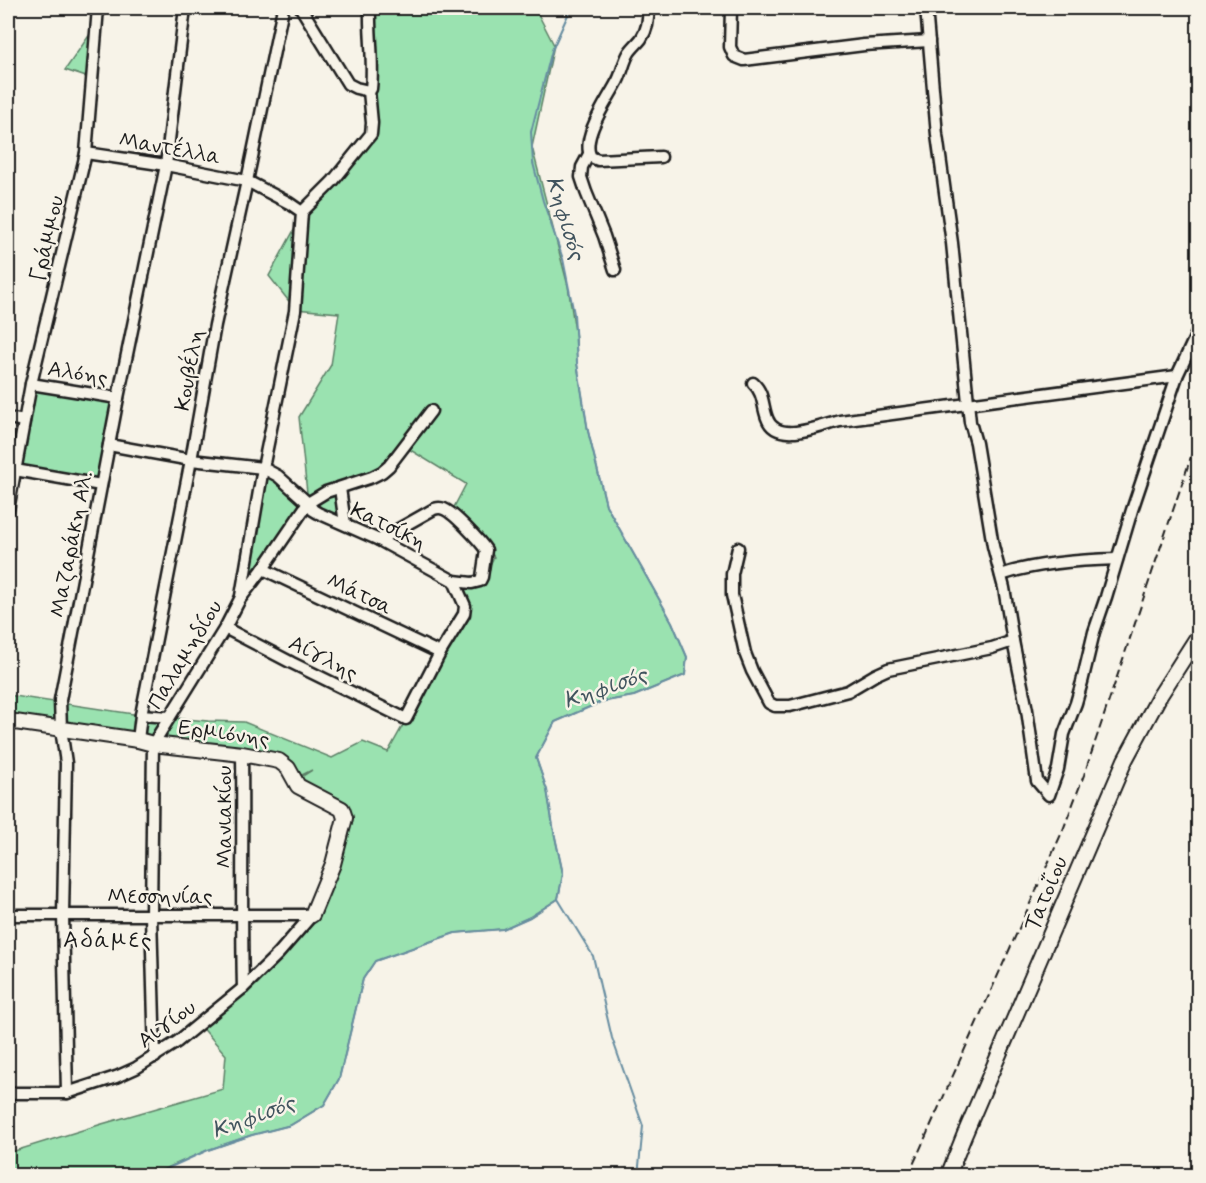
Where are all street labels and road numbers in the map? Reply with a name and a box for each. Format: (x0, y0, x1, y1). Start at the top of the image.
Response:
street label: Μαντέλλα (117, 125, 223, 172)
street label: Γράμμου (24, 193, 71, 284)
street label: Κουβέλη (168, 327, 211, 413)
street label: Αλόης (45, 355, 110, 393)
street label: Μαζαράκη Αλ. (44, 469, 100, 620)
street label: Κατσίκη (345, 496, 431, 557)
street label: Μάτσα (322, 567, 396, 622)
street label: Παλαμηδίου (142, 595, 229, 715)
street label: Αίγλης (284, 629, 362, 688)
street label: Ερμιόνης (176, 714, 271, 754)
street label: Μανιακίου (211, 765, 239, 868)
street label: Τατοΐου (1019, 852, 1075, 935)
street label: Μεσσηνίας (107, 883, 213, 911)
street label: Αιγίου (132, 994, 202, 1055)

